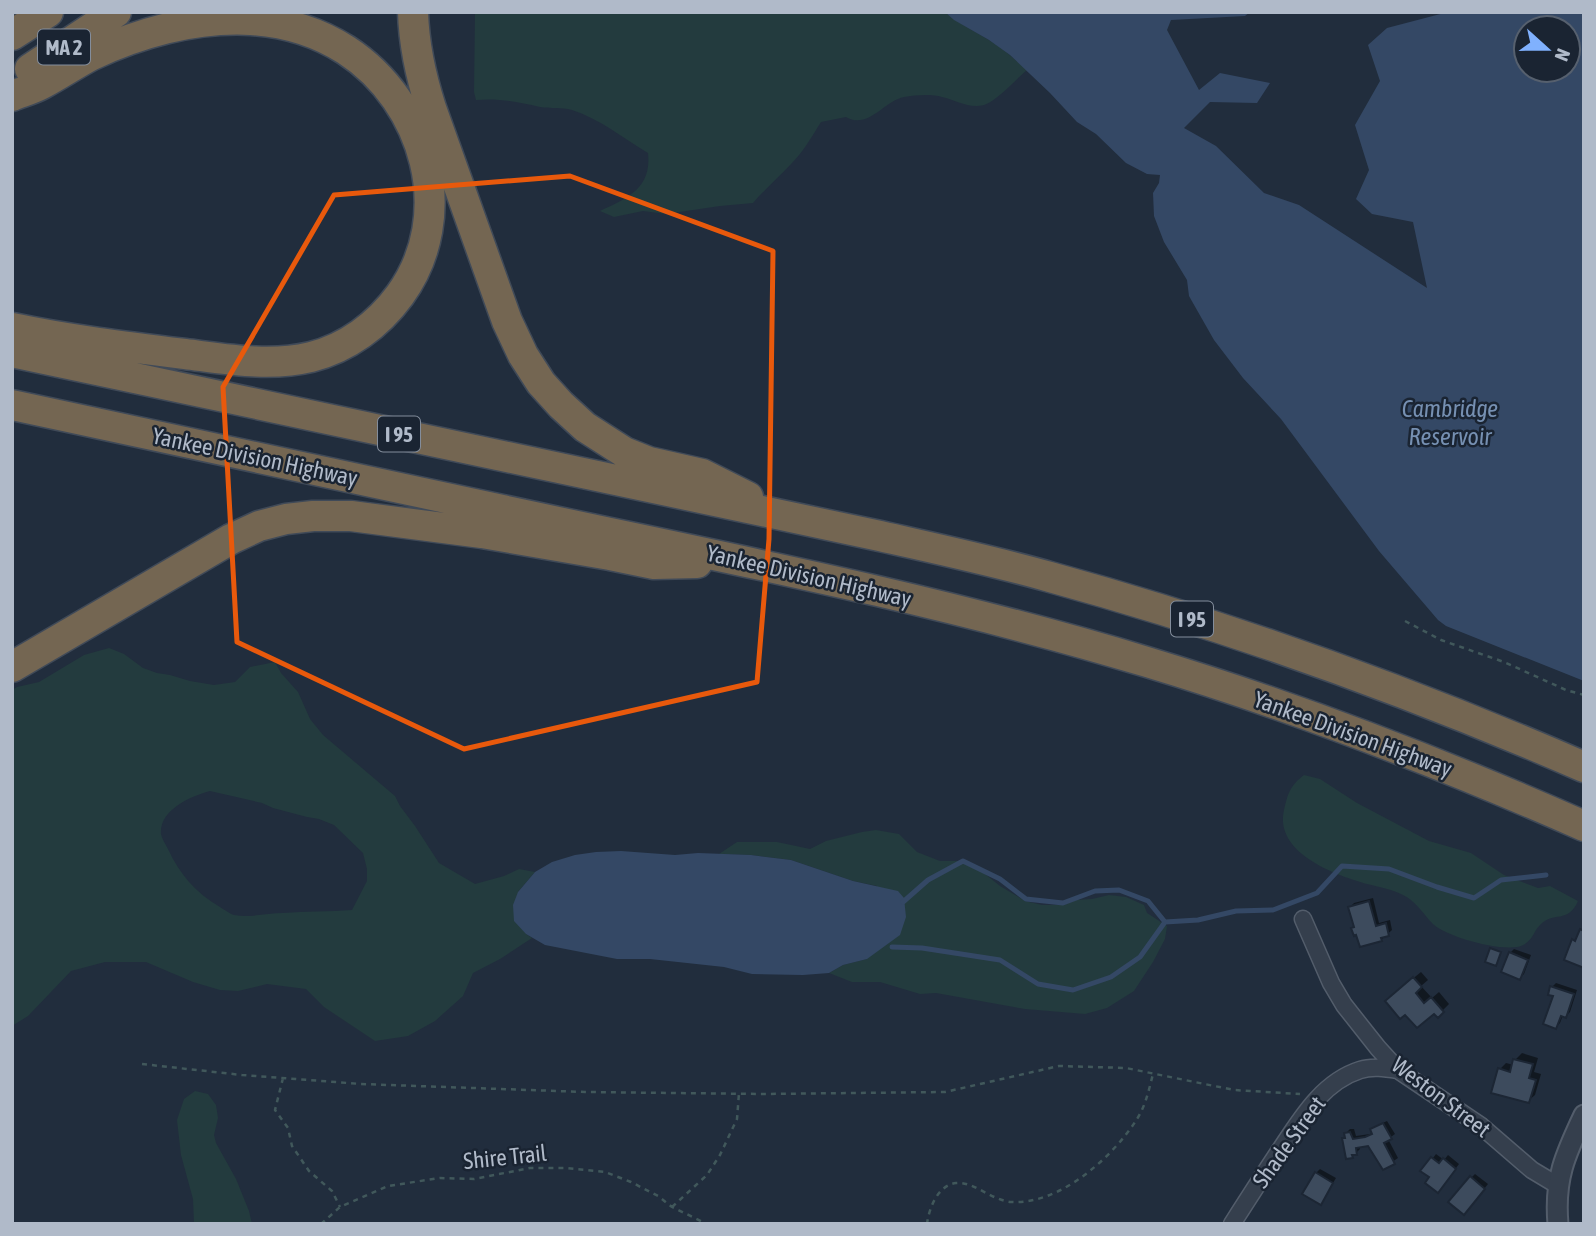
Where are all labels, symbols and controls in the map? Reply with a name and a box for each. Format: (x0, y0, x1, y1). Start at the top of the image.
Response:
north arrow (1512, 14, 1582, 84)
road number: MA 2 (38, 30, 90, 64)
text: N (1551, 46, 1575, 64)
water label: Cambridge Reservoir (1402, 395, 1498, 450)
road number: I 95 (378, 416, 420, 452)
street label: Yankee Division Highway (150, 423, 360, 491)
street label: Yankee Division Highway (704, 540, 914, 612)
road number: I 95 (1171, 602, 1213, 636)
street label: Yankee Division Highway (1250, 686, 1456, 782)
street label: Weston Street (1387, 1052, 1495, 1142)
street label: Shade Street (1247, 1091, 1331, 1193)
street label: Shire Trail (462, 1140, 548, 1174)

